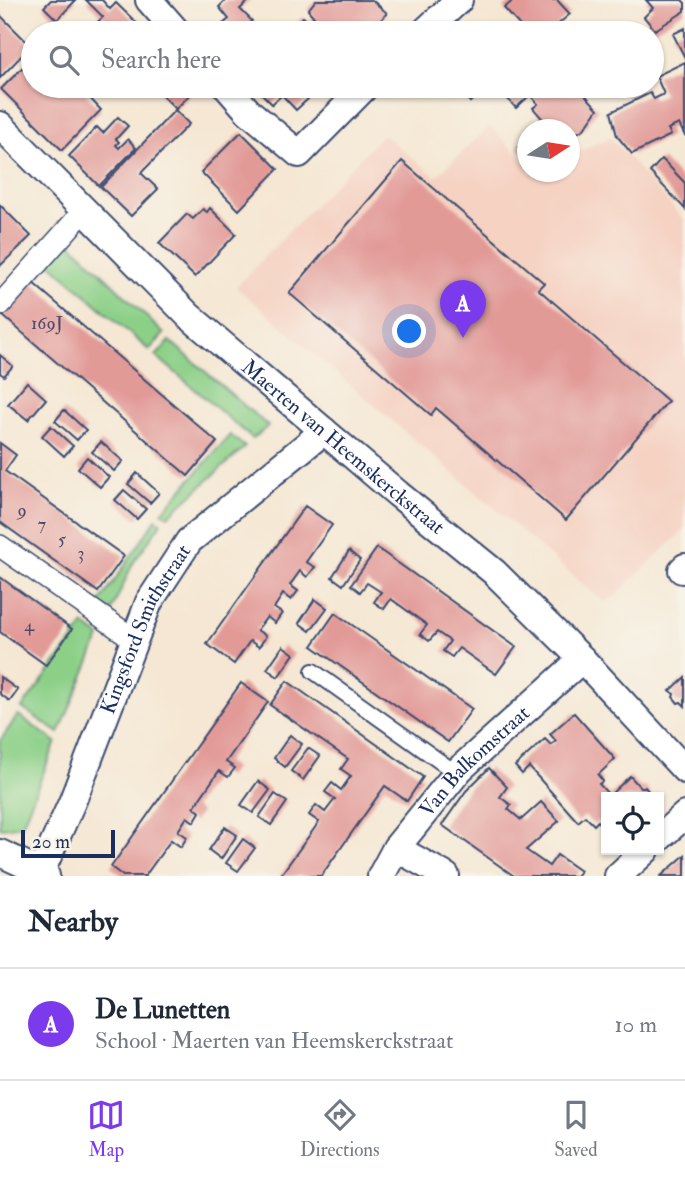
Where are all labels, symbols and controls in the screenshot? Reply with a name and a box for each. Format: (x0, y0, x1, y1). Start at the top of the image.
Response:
search box (21, 21, 664, 98)
icon: search (45, 41, 83, 79)
text: Search here (101, 44, 221, 76)
north arrow (517, 119, 580, 182)
pin: A (440, 280, 486, 338)
house number: 169J (31, 312, 63, 335)
your location (392, 314, 426, 348)
street label: Maerten van Heemskerckstraat (236, 353, 451, 540)
house number: 9 (15, 499, 27, 522)
house number: 7 (38, 513, 46, 536)
house number: 5 (58, 528, 66, 551)
street label: Kingsford Smithstraat (94, 539, 197, 718)
house number: 3 (78, 542, 84, 565)
house number: 4 (24, 614, 35, 637)
street label: Van Balkomstraat (413, 699, 535, 822)
map controls (601, 792, 664, 855)
button: locate (601, 792, 664, 855)
scale bar (21, 827, 116, 859)
text: 20 m (32, 830, 70, 854)
text: Nearby (28, 903, 118, 940)
text: De Lunetten (95, 994, 230, 1026)
text: A (44, 1010, 58, 1039)
text: 10 m (614, 1010, 657, 1039)
text: School · Maerten van Heemskerckstraat (95, 1026, 453, 1055)
tab: Map (87, 1096, 125, 1162)
tab: Directions (300, 1096, 380, 1162)
tab: Saved (554, 1096, 598, 1162)

